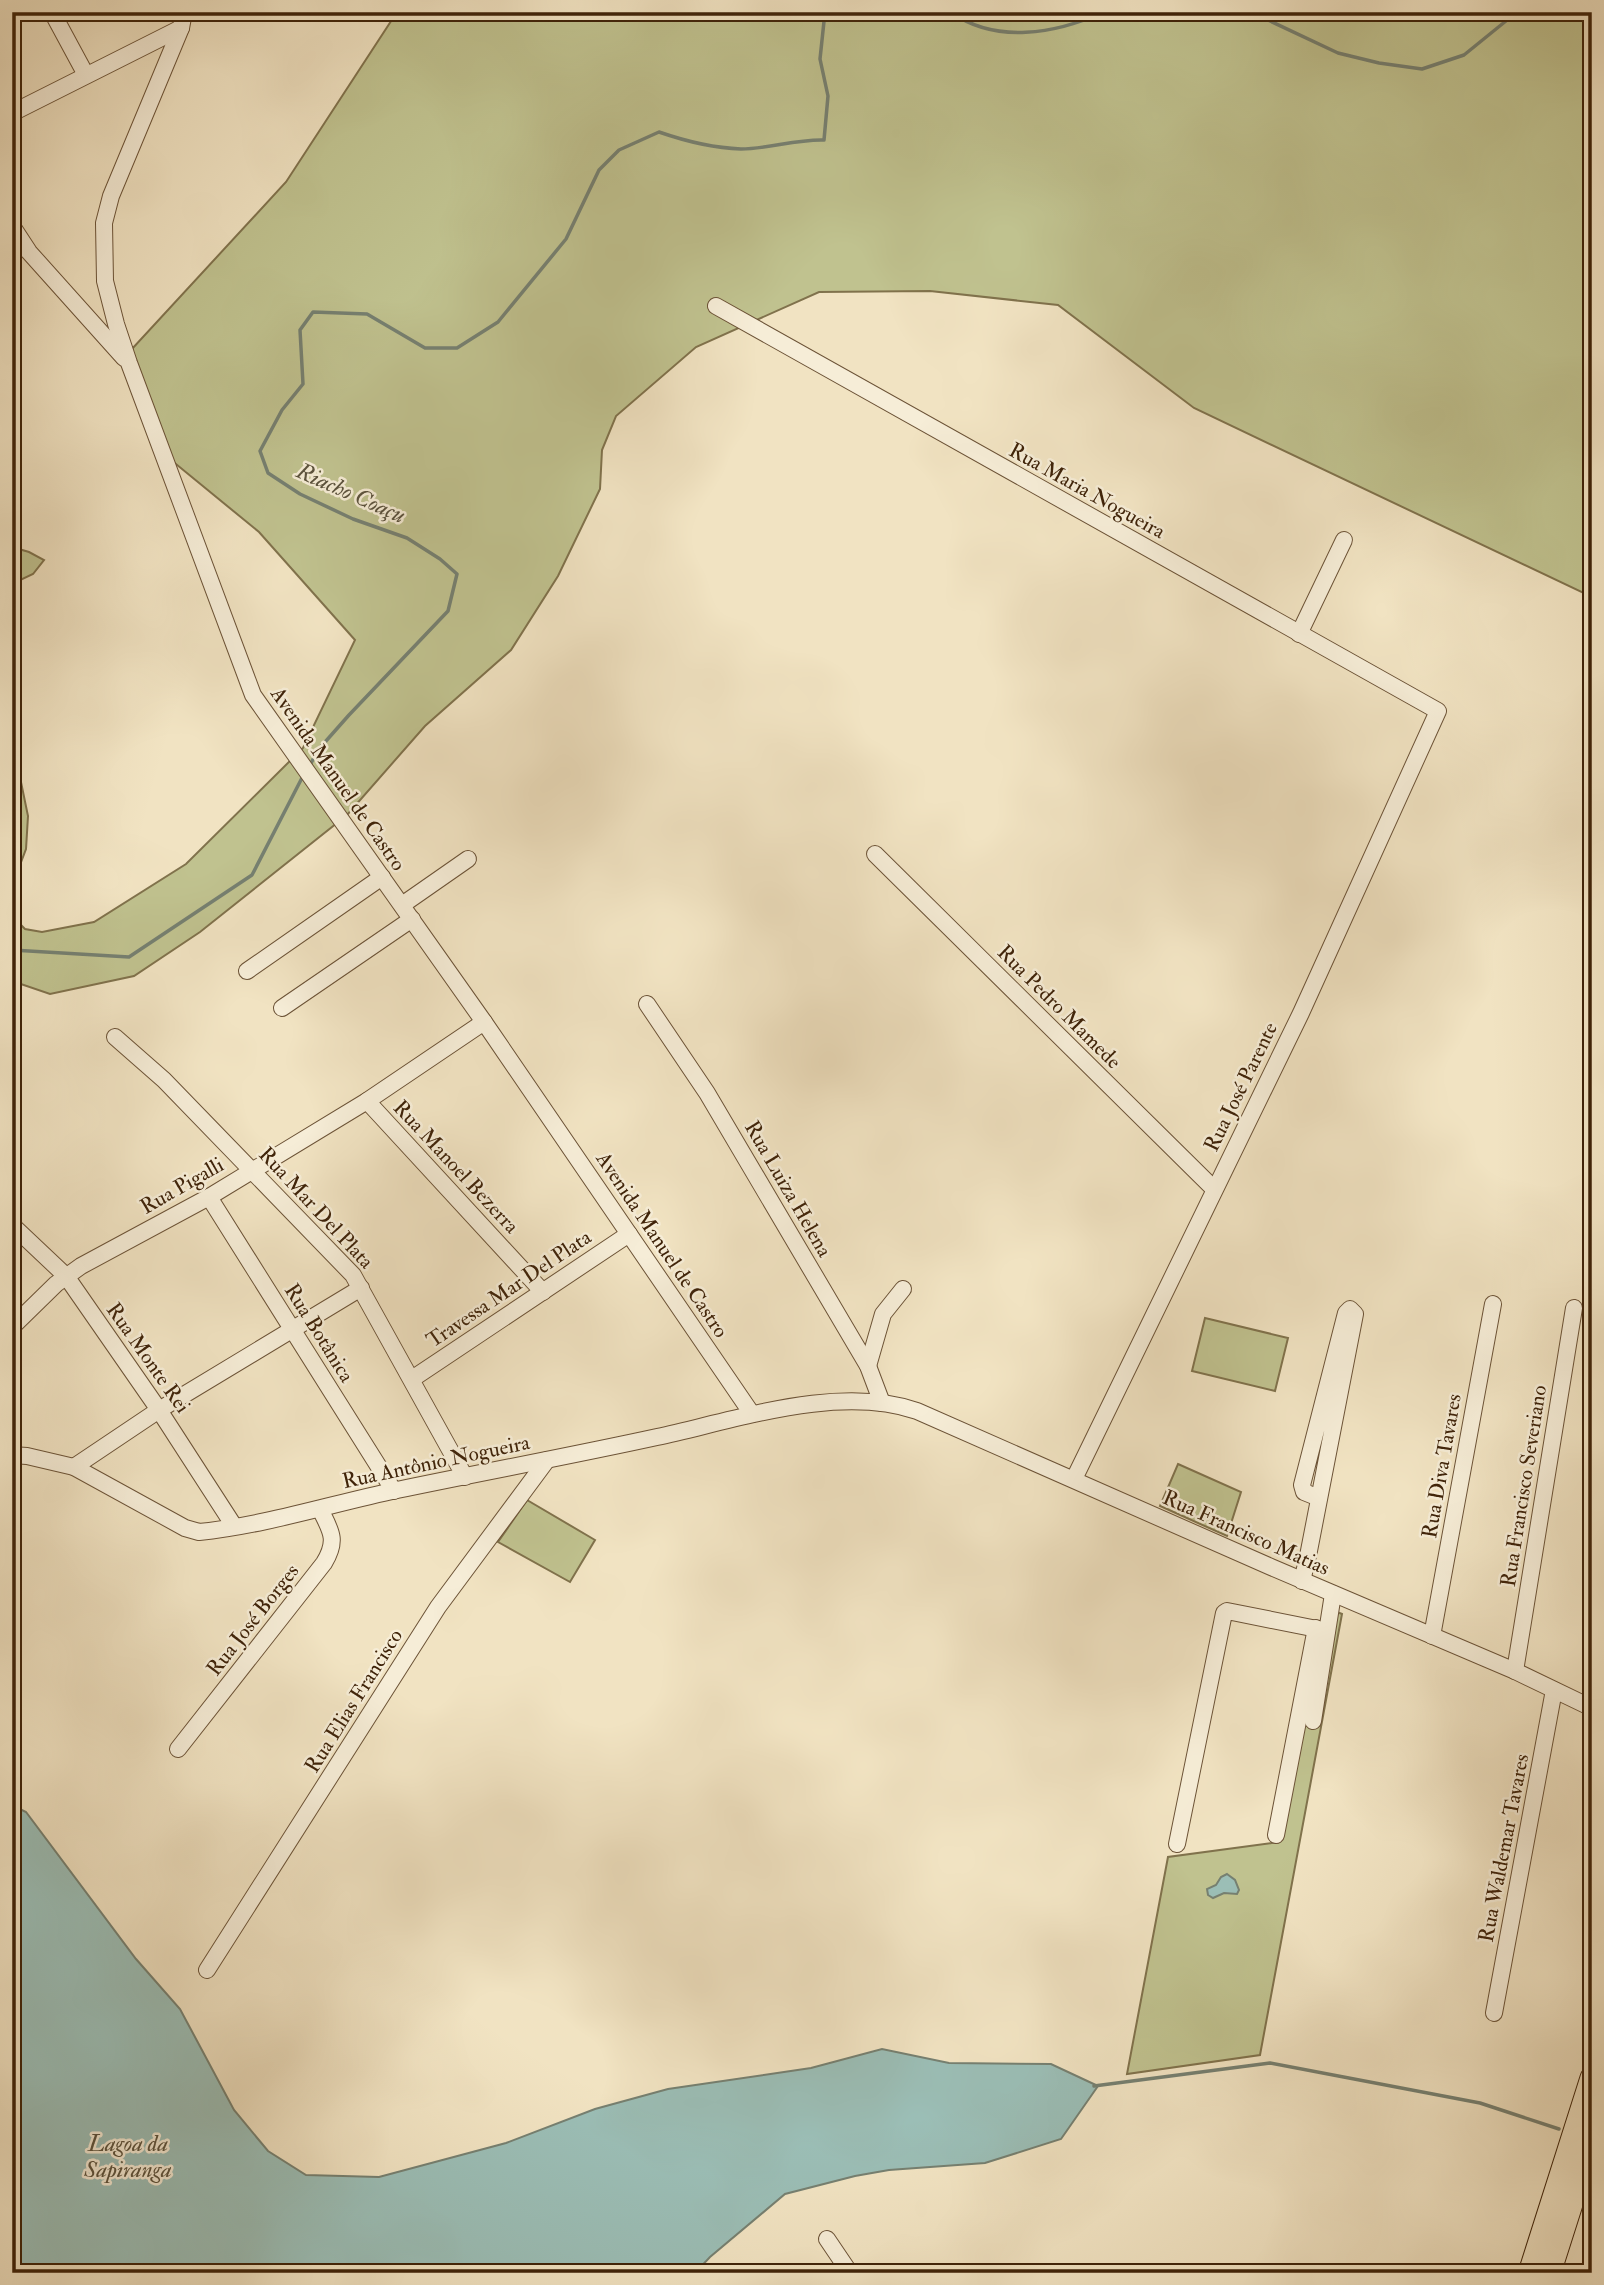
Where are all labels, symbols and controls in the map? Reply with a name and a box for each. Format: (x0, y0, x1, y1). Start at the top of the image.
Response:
street label: Rua Maria Nogueira (1004, 437, 1170, 545)
water label: Riacho Coaçu (291, 456, 410, 530)
street label: Avenida Manuel de Castro (264, 681, 412, 876)
street label: Rua Pedro Mamede (991, 939, 1127, 1075)
street label: Rua José Parente (1198, 1018, 1284, 1156)
street label: Rua Manoel Bezerra (387, 1095, 525, 1240)
street label: Rua Luiza Helena (738, 1116, 838, 1262)
street label: Rua Mar Del Plata (253, 1141, 380, 1275)
street label: Avenida Manuel de Castro (589, 1146, 734, 1343)
street label: Rua Pigalli (135, 1151, 229, 1221)
street label: Travessa Mar Del Plata (421, 1224, 597, 1354)
street label: Rua Botânica (278, 1279, 360, 1388)
street label: Rua Monte Rei (100, 1298, 196, 1419)
street label: Rua Francisco Severiano (1495, 1383, 1553, 1589)
street label: Rua Diva Tavares (1416, 1392, 1468, 1540)
street label: Rua Antônio Nogueira (340, 1429, 533, 1495)
street label: Rua Francisco Matias (1158, 1484, 1334, 1582)
street label: Rua José Borges (201, 1558, 305, 1682)
street label: Rua Elias Francisco (299, 1624, 409, 1778)
street label: Rua Waldemar Tavares (1472, 1752, 1536, 1944)
water label: Lagoa da Sapiranga (83, 2129, 172, 2184)

